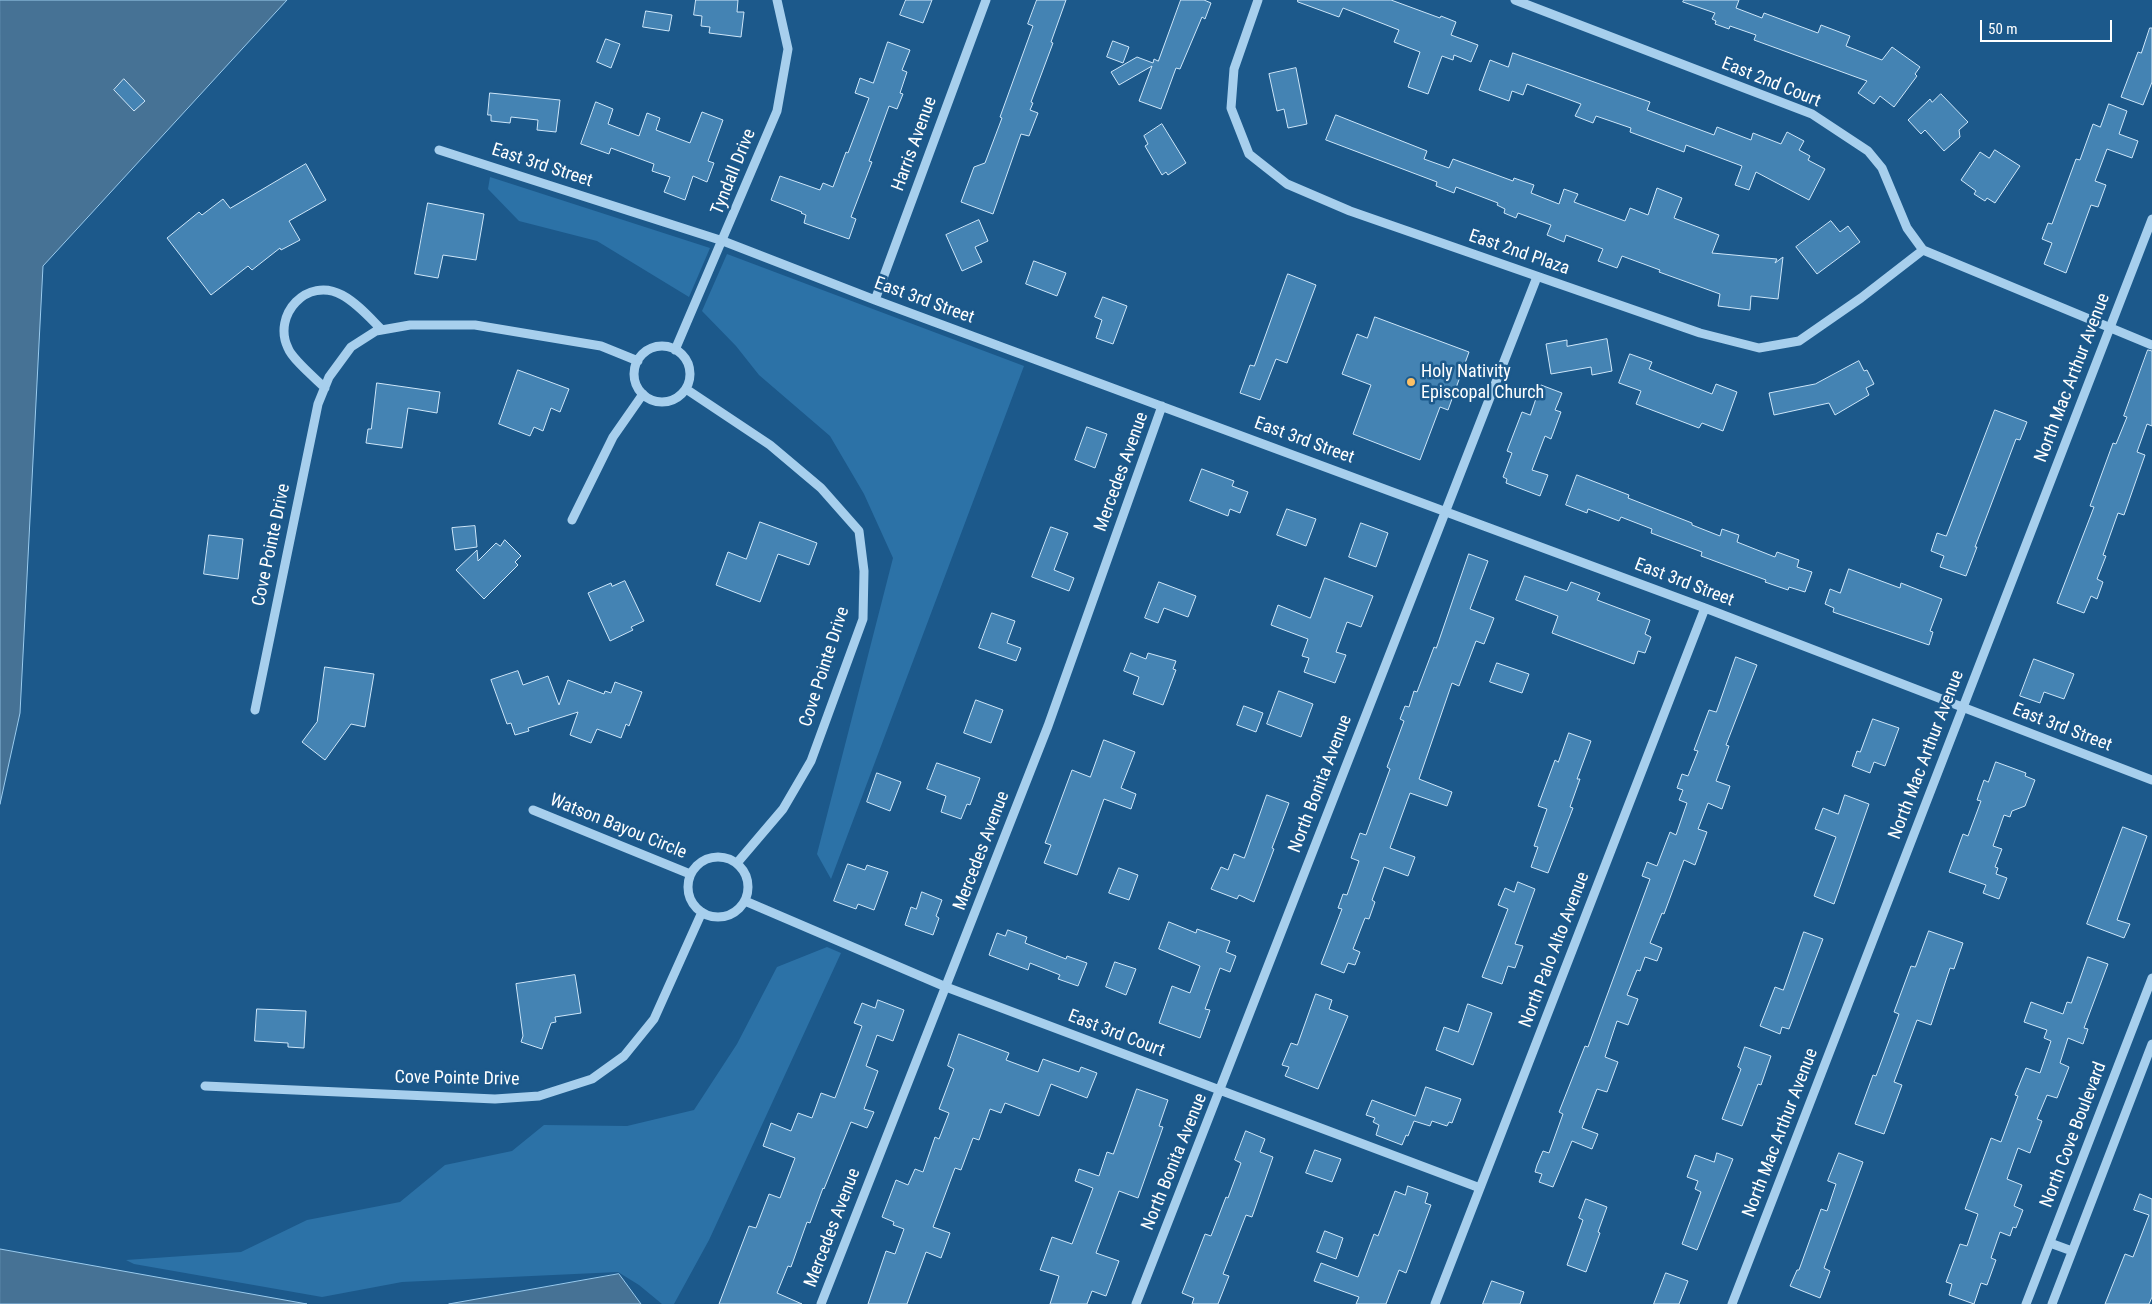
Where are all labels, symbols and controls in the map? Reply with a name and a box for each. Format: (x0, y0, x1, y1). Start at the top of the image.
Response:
scale bar (1982, 10, 2114, 42)
text: 50 m (1988, 20, 2018, 38)
street label: East 2nd Court (1718, 53, 1824, 113)
street label: Harris Avenue (888, 94, 942, 194)
street label: Tyndall Drive (707, 126, 761, 218)
street label: East 3rd Street (489, 140, 595, 192)
street label: East 2nd Plaza (1466, 226, 1572, 280)
street label: East 3rd Street (871, 273, 977, 329)
street label: North Mac Arthur Avenue (2031, 290, 2115, 466)
place label: Holy Nativity Episcopal Church (1421, 361, 1544, 404)
marker: Holy Nativity Episcopal Church (1405, 376, 1417, 388)
street label: Mercedes Avenue (1090, 409, 1154, 535)
street label: East 3rd Street (1251, 413, 1357, 469)
street label: Cove Pointe Drive (248, 482, 296, 608)
street label: East 3rd Street (1631, 554, 1737, 612)
street label: Cove Pointe Drive (795, 604, 855, 730)
street label: North Mac Arthur Avenue (1885, 667, 1969, 843)
street label: East 3rd Street (2009, 699, 2115, 757)
street label: North Bonita Avenue (1285, 712, 1357, 856)
street label: Mercedes Avenue (949, 788, 1015, 914)
street label: Watson Bayou Circle (546, 790, 690, 864)
street label: North Palo Alto Avenue (1515, 869, 1595, 1031)
street label: East 3rd Court (1065, 1006, 1167, 1062)
street label: North Mac Arthur Avenue (1739, 1045, 1823, 1221)
street label: North Cove Boulevard (2036, 1059, 2112, 1211)
street label: Cove Pointe Drive (394, 1067, 520, 1091)
street label: North Bonita Avenue (1138, 1090, 1212, 1234)
street label: Mercedes Avenue (800, 1165, 866, 1291)

